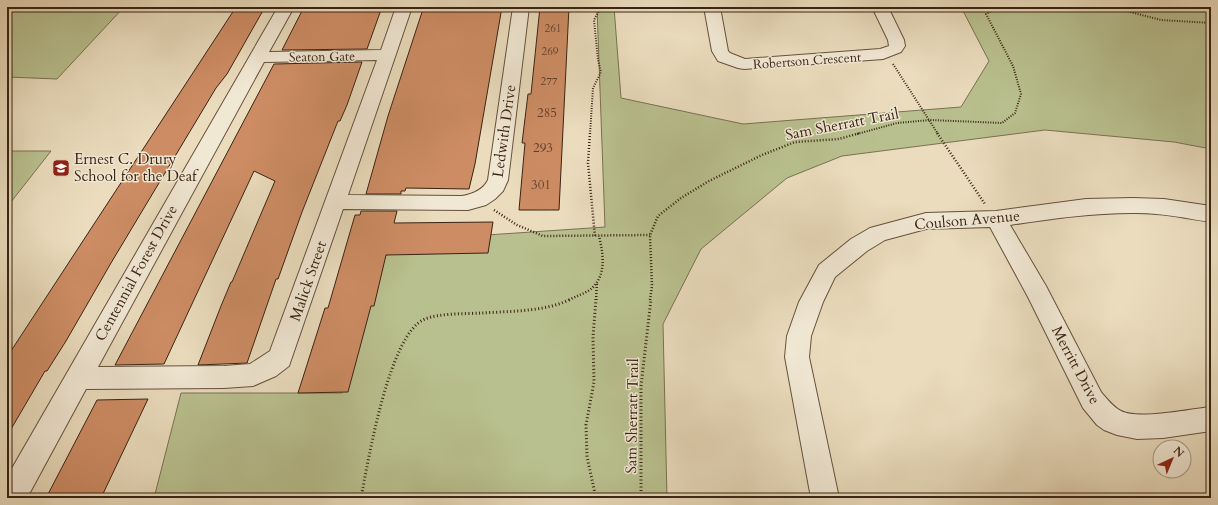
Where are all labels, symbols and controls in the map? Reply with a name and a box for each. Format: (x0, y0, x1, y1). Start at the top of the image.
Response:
house number: 261 (545, 21, 561, 36)
house number: 269 (542, 44, 559, 59)
street label: Seaton Gate (289, 47, 355, 67)
street label: Robertson Crescent (752, 48, 862, 74)
house number: 277 (541, 74, 558, 89)
street label: Ledwith Drive (488, 83, 520, 179)
street label: Sam Sherratt Trail (784, 103, 901, 145)
house number: 285 (537, 104, 557, 122)
house number: 293 (533, 139, 553, 157)
place label: Ernest C. Drury School for the Deaf (74, 149, 199, 186)
school or university icon: Ernest C. Drury School for the Deaf (51, 158, 71, 178)
house number: 301 (531, 176, 551, 194)
street label: Centennial Forest Drive (90, 201, 182, 345)
street label: Coulson Avenue (913, 205, 1021, 235)
street label: Malick Street (285, 238, 331, 324)
street label: Merritt Drive (1047, 322, 1105, 408)
street label: Sam Sherratt Trail (621, 358, 643, 474)
north arrow (1152, 439, 1192, 479)
text: N (1170, 443, 1188, 461)

